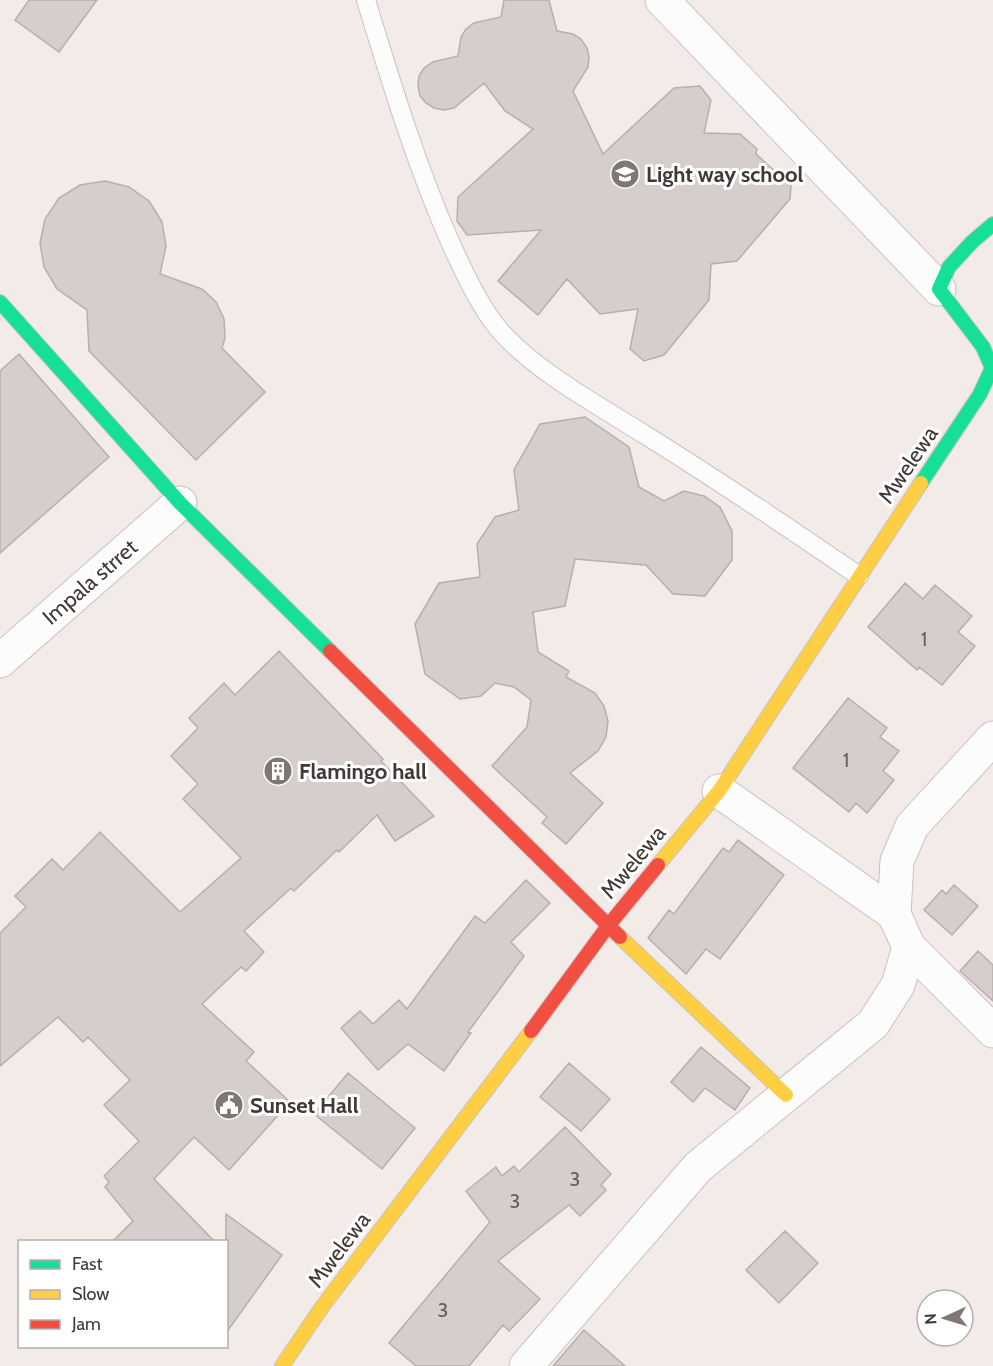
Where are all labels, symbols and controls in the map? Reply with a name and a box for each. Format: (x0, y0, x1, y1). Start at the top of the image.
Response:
school or university icon: Light way school (609, 158, 641, 190)
place label: Light way school (646, 161, 803, 188)
street label: Mwelewa (872, 421, 944, 509)
street label: Impala strret (37, 533, 143, 631)
house number: 1 (921, 627, 927, 651)
house number: 1 (843, 748, 849, 772)
building icon: Flamingo hall (262, 755, 294, 787)
place label: Flamingo hall (299, 758, 427, 785)
street label: Mwelewa (595, 820, 672, 904)
public building icon: Sunset Hall (213, 1089, 245, 1121)
place label: Sunset Hall (250, 1092, 359, 1119)
house number: 3 (570, 1167, 580, 1191)
house number: 3 (510, 1189, 520, 1213)
street label: Mwelewa (302, 1207, 376, 1293)
legend (18, 1240, 228, 1348)
text: Fast (72, 1253, 103, 1275)
text: Slow (72, 1283, 109, 1305)
north arrow (915, 1288, 975, 1348)
house number: 3 (438, 1298, 448, 1322)
text: Jam (71, 1313, 101, 1335)
text: N (921, 1313, 940, 1325)

